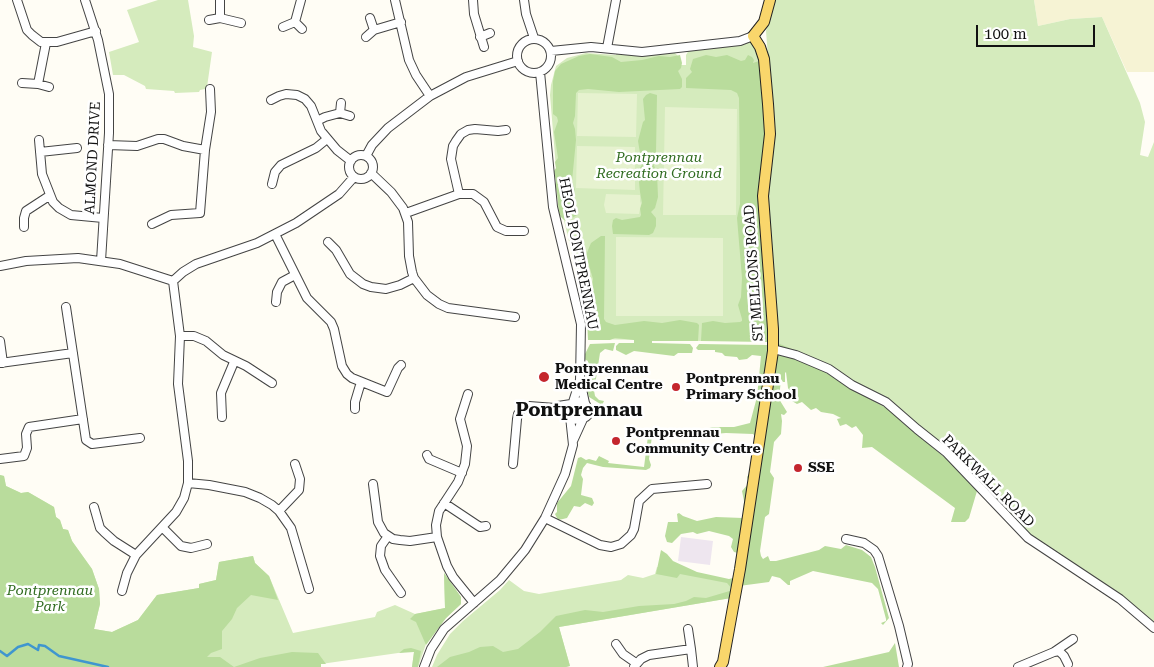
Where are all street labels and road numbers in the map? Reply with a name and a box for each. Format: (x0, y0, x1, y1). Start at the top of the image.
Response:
street label: ALMOND DRIVE (82, 101, 104, 215)
street label: HEOL PONTPRENNAU (555, 176, 601, 332)
street label: ST MELLONS ROAD (741, 204, 767, 342)
street label: PARKWALL ROAD (938, 431, 1038, 531)

